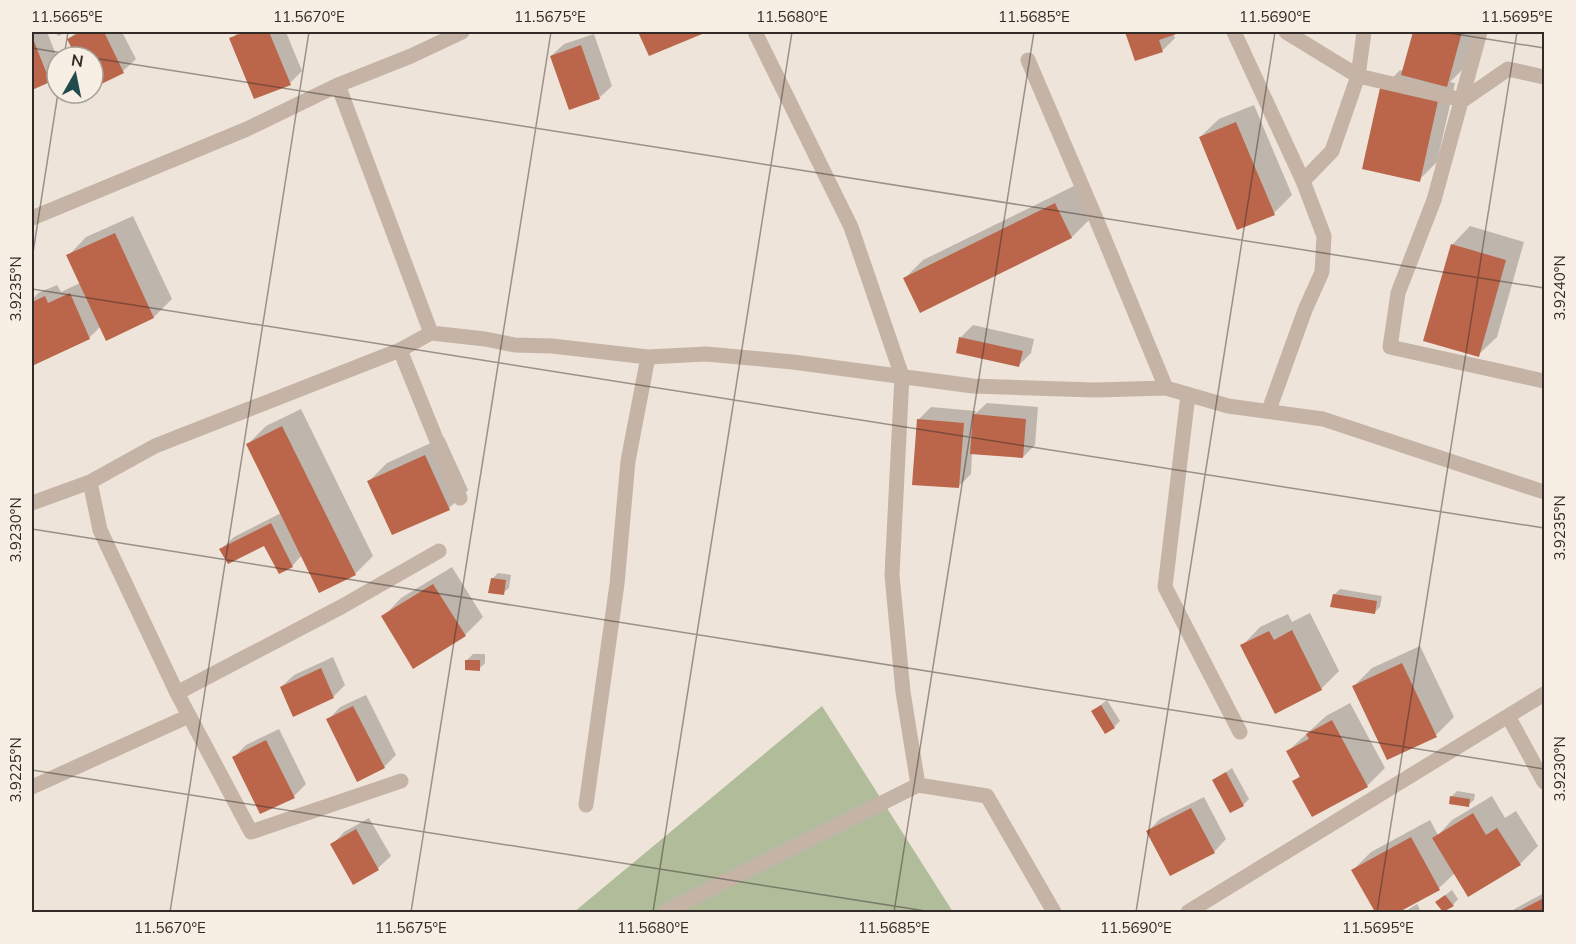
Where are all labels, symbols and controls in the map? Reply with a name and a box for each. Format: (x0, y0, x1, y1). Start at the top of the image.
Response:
text: 11.5665°E (31, 7, 103, 26)
text: 11.5670°E (273, 7, 345, 26)
text: 11.5675°E (514, 7, 586, 26)
text: 11.5680°E (756, 7, 828, 26)
text: 11.5685°E (998, 7, 1070, 26)
text: 11.5690°E (1239, 7, 1311, 26)
text: 11.5695°E (1481, 7, 1553, 26)
north arrow (45, 45, 105, 105)
text: N (70, 49, 85, 71)
text: 3.9240°N (1550, 255, 1569, 321)
text: 3.9235°N (6, 256, 25, 322)
text: 3.9235°N (1550, 495, 1569, 561)
text: 3.9230°N (6, 497, 25, 563)
text: 3.9230°N (1550, 736, 1569, 802)
text: 3.9225°N (6, 737, 25, 803)
text: 11.5670°E (134, 918, 206, 937)
text: 11.5675°E (375, 918, 447, 937)
text: 11.5680°E (617, 918, 689, 937)
text: 11.5685°E (858, 918, 930, 937)
text: 11.5690°E (1100, 918, 1172, 937)
text: 11.5695°E (1342, 918, 1414, 937)

